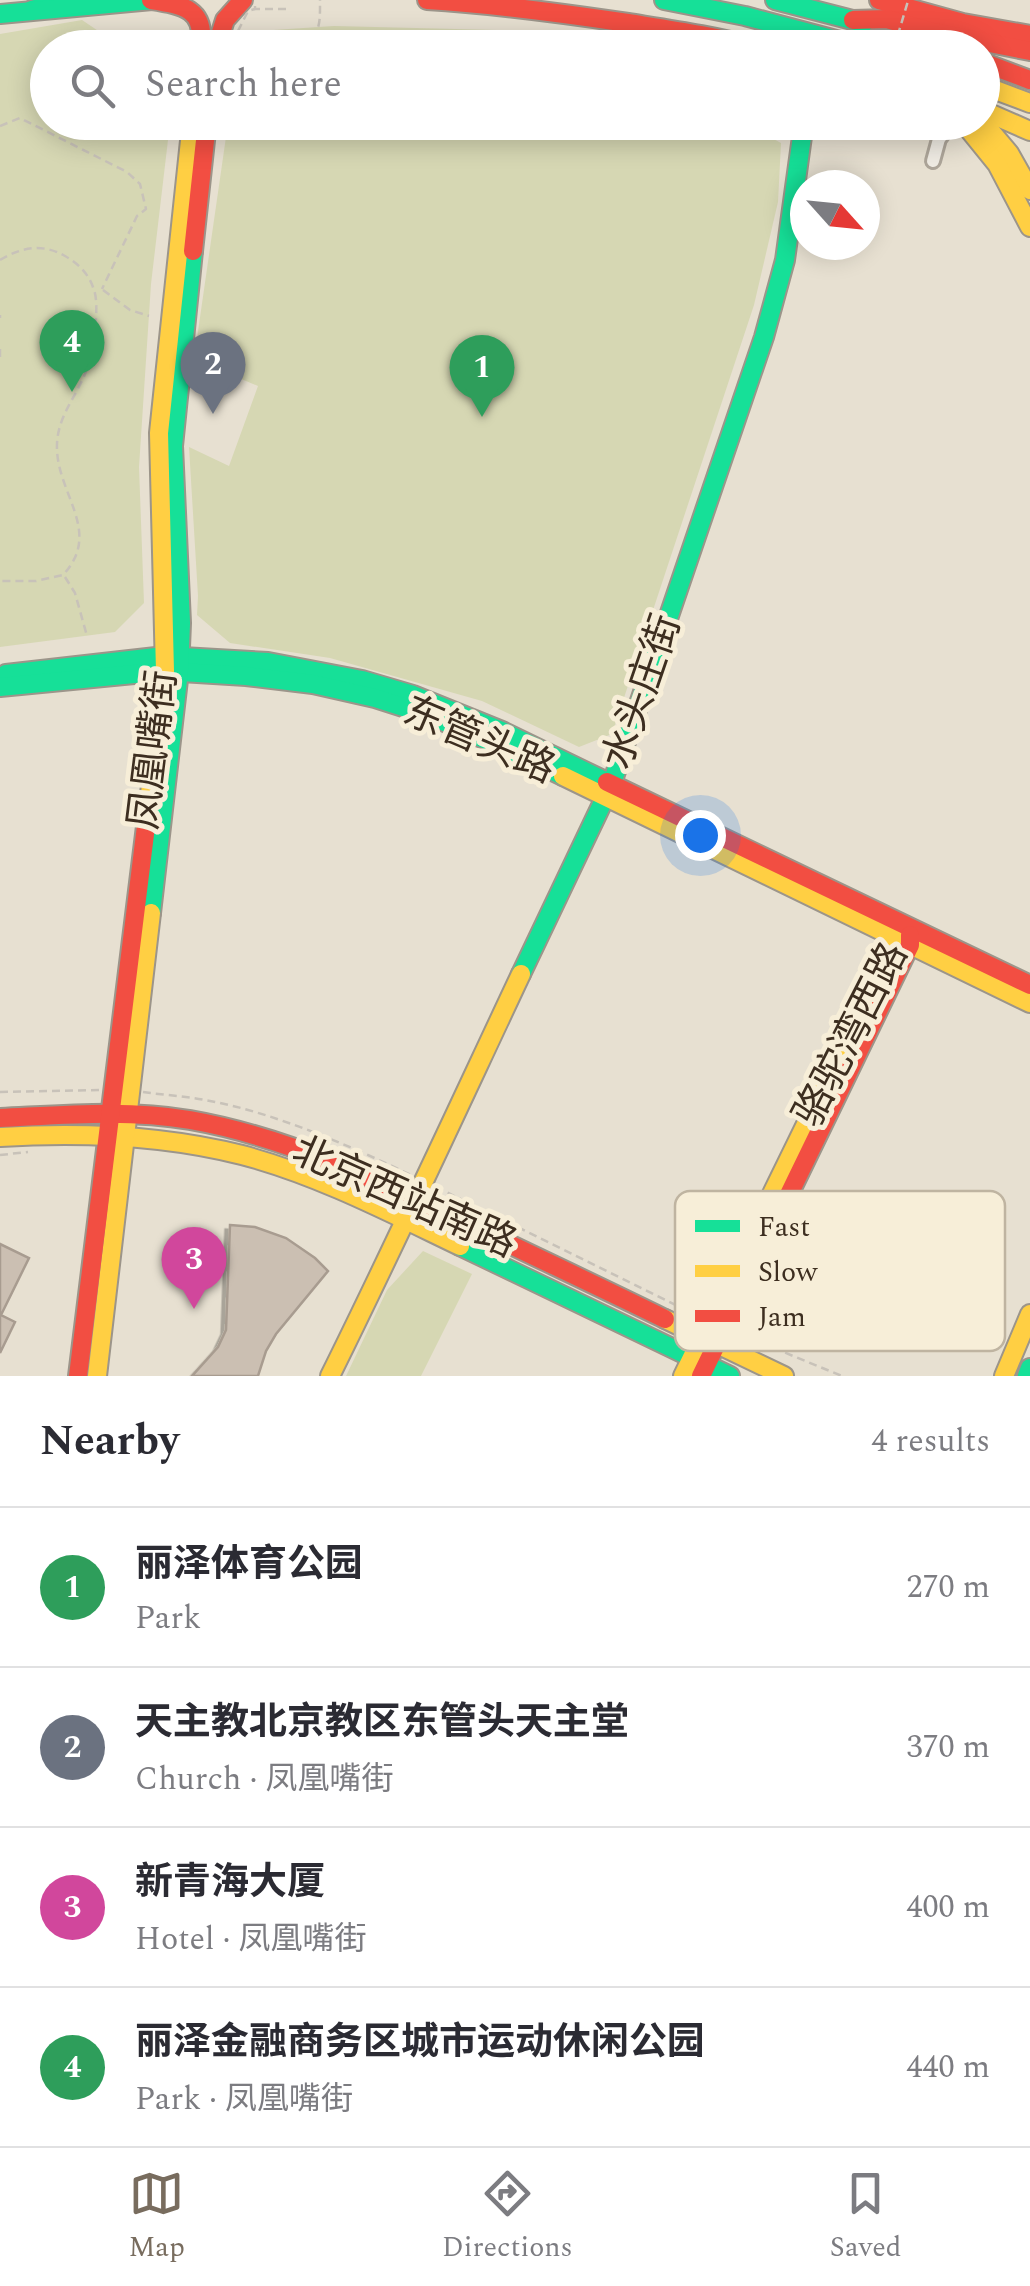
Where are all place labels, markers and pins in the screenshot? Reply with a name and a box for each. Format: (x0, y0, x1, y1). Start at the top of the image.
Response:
pin: 4 (40, 310, 104, 392)
pin: 2 (180, 332, 246, 414)
pin: 1 (450, 334, 514, 417)
pin: 3 (162, 1226, 226, 1309)

